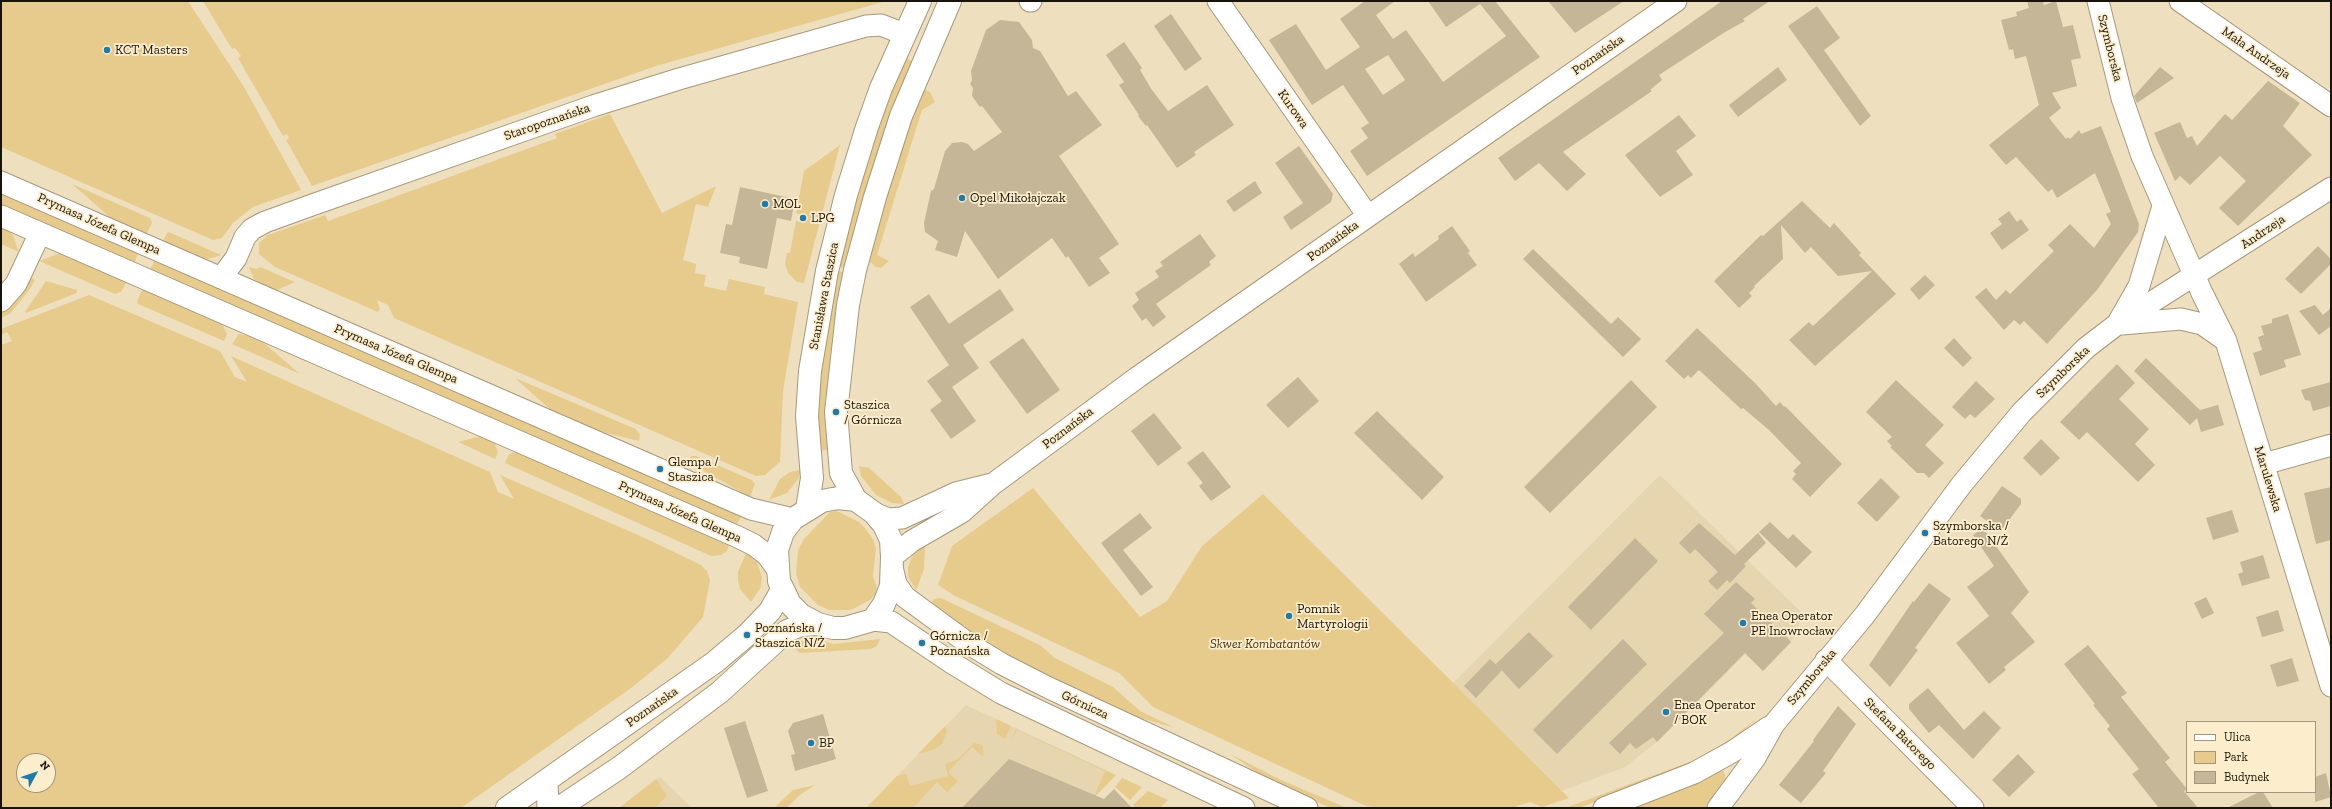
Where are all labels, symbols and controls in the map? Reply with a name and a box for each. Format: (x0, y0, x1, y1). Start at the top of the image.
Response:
street label: Szymborska (2094, 13, 2126, 83)
street label: Mała Andrzeja (2219, 24, 2293, 82)
street label: Poznańska (1569, 31, 1627, 79)
place label: KCT Masters (115, 42, 188, 58)
marker: KCT Masters (102, 45, 112, 55)
street label: Kurowa (1274, 87, 1312, 131)
street label: Staropoznańska (502, 100, 592, 144)
street label: Prymasa Józefa Glempa (35, 190, 163, 258)
place label: Opel Mikołajczak (970, 190, 1066, 206)
marker: Opel Mikołajczak (957, 193, 967, 203)
place label: MOL (773, 196, 801, 212)
marker: MOL (760, 199, 770, 209)
place label: LPG (811, 210, 835, 226)
street label: Andrzeja (2238, 212, 2288, 252)
marker: LPG (798, 213, 808, 223)
street label: Poznańska (1304, 217, 1362, 265)
street label: Stanisława Staszica (806, 241, 842, 351)
street label: Prymasa Józefa Glempa (332, 321, 460, 387)
street label: Szymborska (2033, 343, 2093, 401)
place label: Staszica / Górnicza (844, 397, 902, 428)
street label: Poznańska (1039, 404, 1097, 452)
marker: Staszica / Górnicza (831, 407, 841, 417)
street label: Marulewska (2251, 444, 2285, 514)
place label: Glempa / Staszica (668, 454, 719, 485)
marker: Glempa / Staszica (655, 464, 665, 474)
street label: Prymasa Józefa Glempa (616, 478, 744, 546)
place label: Szymborska / Batorego N/Ż (1933, 518, 2009, 549)
marker: Szymborska / Batorego N/Ż (1920, 528, 1930, 538)
place label: Pomnik Martyrologii (1297, 601, 1368, 632)
place label: Enea Operator PE Inowrocław (1751, 608, 1835, 639)
marker: Pomnik Martyrologii (1284, 611, 1294, 621)
marker: Enea Operator PE Inowrocław (1738, 618, 1748, 628)
place label: Poznańska / Staszica N/Ż (755, 620, 825, 651)
place label: Górnicza / Poznańska (930, 628, 990, 659)
marker: Poznańska / Staszica N/Ż (742, 630, 752, 640)
park label: Skwer Kombatantów (1210, 636, 1320, 652)
marker: Górnicza / Poznańska (917, 638, 927, 648)
street label: Szymborska (1784, 646, 1840, 708)
street label: Poznańska (623, 683, 681, 731)
street label: Górnicza (1059, 687, 1111, 723)
street label: Stefana Batorego (1861, 695, 1939, 773)
place label: Enea Operator / BOK (1674, 697, 1756, 728)
marker: Enea Operator / BOK (1661, 707, 1671, 717)
legend (2186, 721, 2316, 793)
text: Ulica (2224, 730, 2251, 744)
place label: BP (819, 735, 834, 751)
marker: BP (806, 738, 816, 748)
text: Park (2224, 750, 2248, 764)
north arrow (16, 753, 56, 793)
text: N (37, 758, 52, 773)
text: Budynek (2224, 770, 2269, 784)

